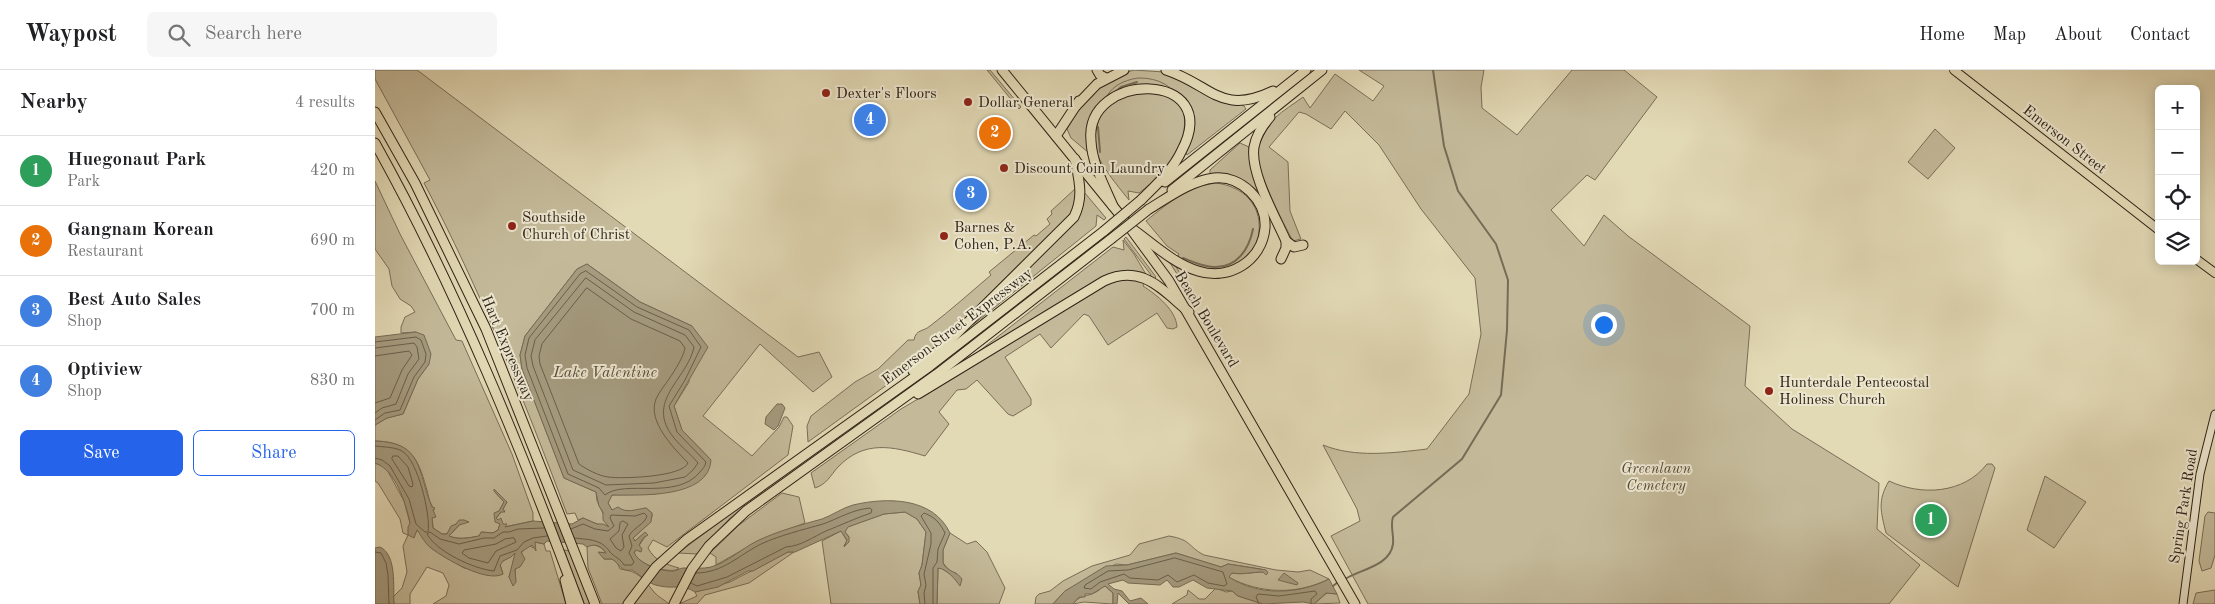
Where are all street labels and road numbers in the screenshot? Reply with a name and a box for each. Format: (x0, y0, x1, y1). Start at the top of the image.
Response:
street label: Emerson Street (2020, 103, 2109, 177)
street label: Emerson Street Expressway (880, 266, 1036, 388)
street label: Beach Boulevard (1171, 269, 1240, 371)
street label: Hart Expressway (478, 294, 536, 404)
street label: Spring Park Road (2168, 448, 2201, 565)

